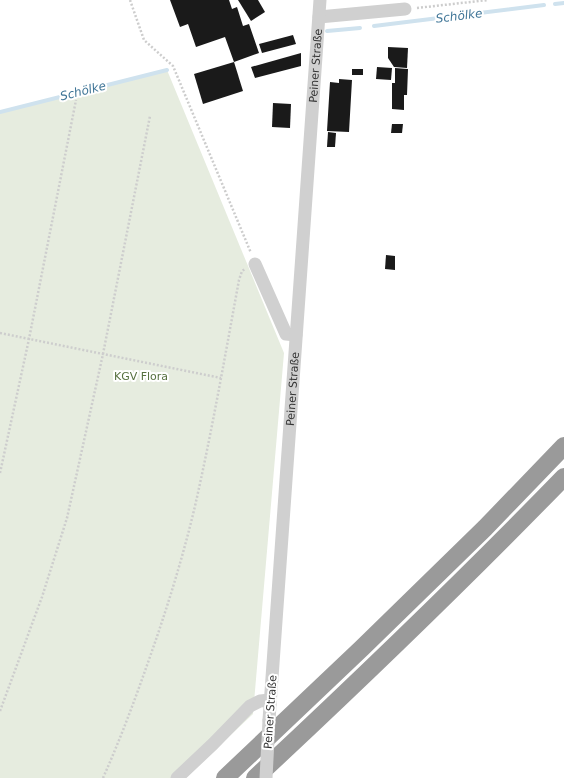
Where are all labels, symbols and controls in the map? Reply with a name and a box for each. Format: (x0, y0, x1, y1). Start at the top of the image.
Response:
water label: Schölke (435, 6, 483, 26)
street label: Peiner Straße (307, 28, 325, 103)
water label: Schölke (59, 79, 107, 103)
street label: Peiner Straße (284, 351, 302, 426)
park label: KGV Flora (114, 370, 168, 383)
street label: Peiner Straße (261, 674, 280, 749)

